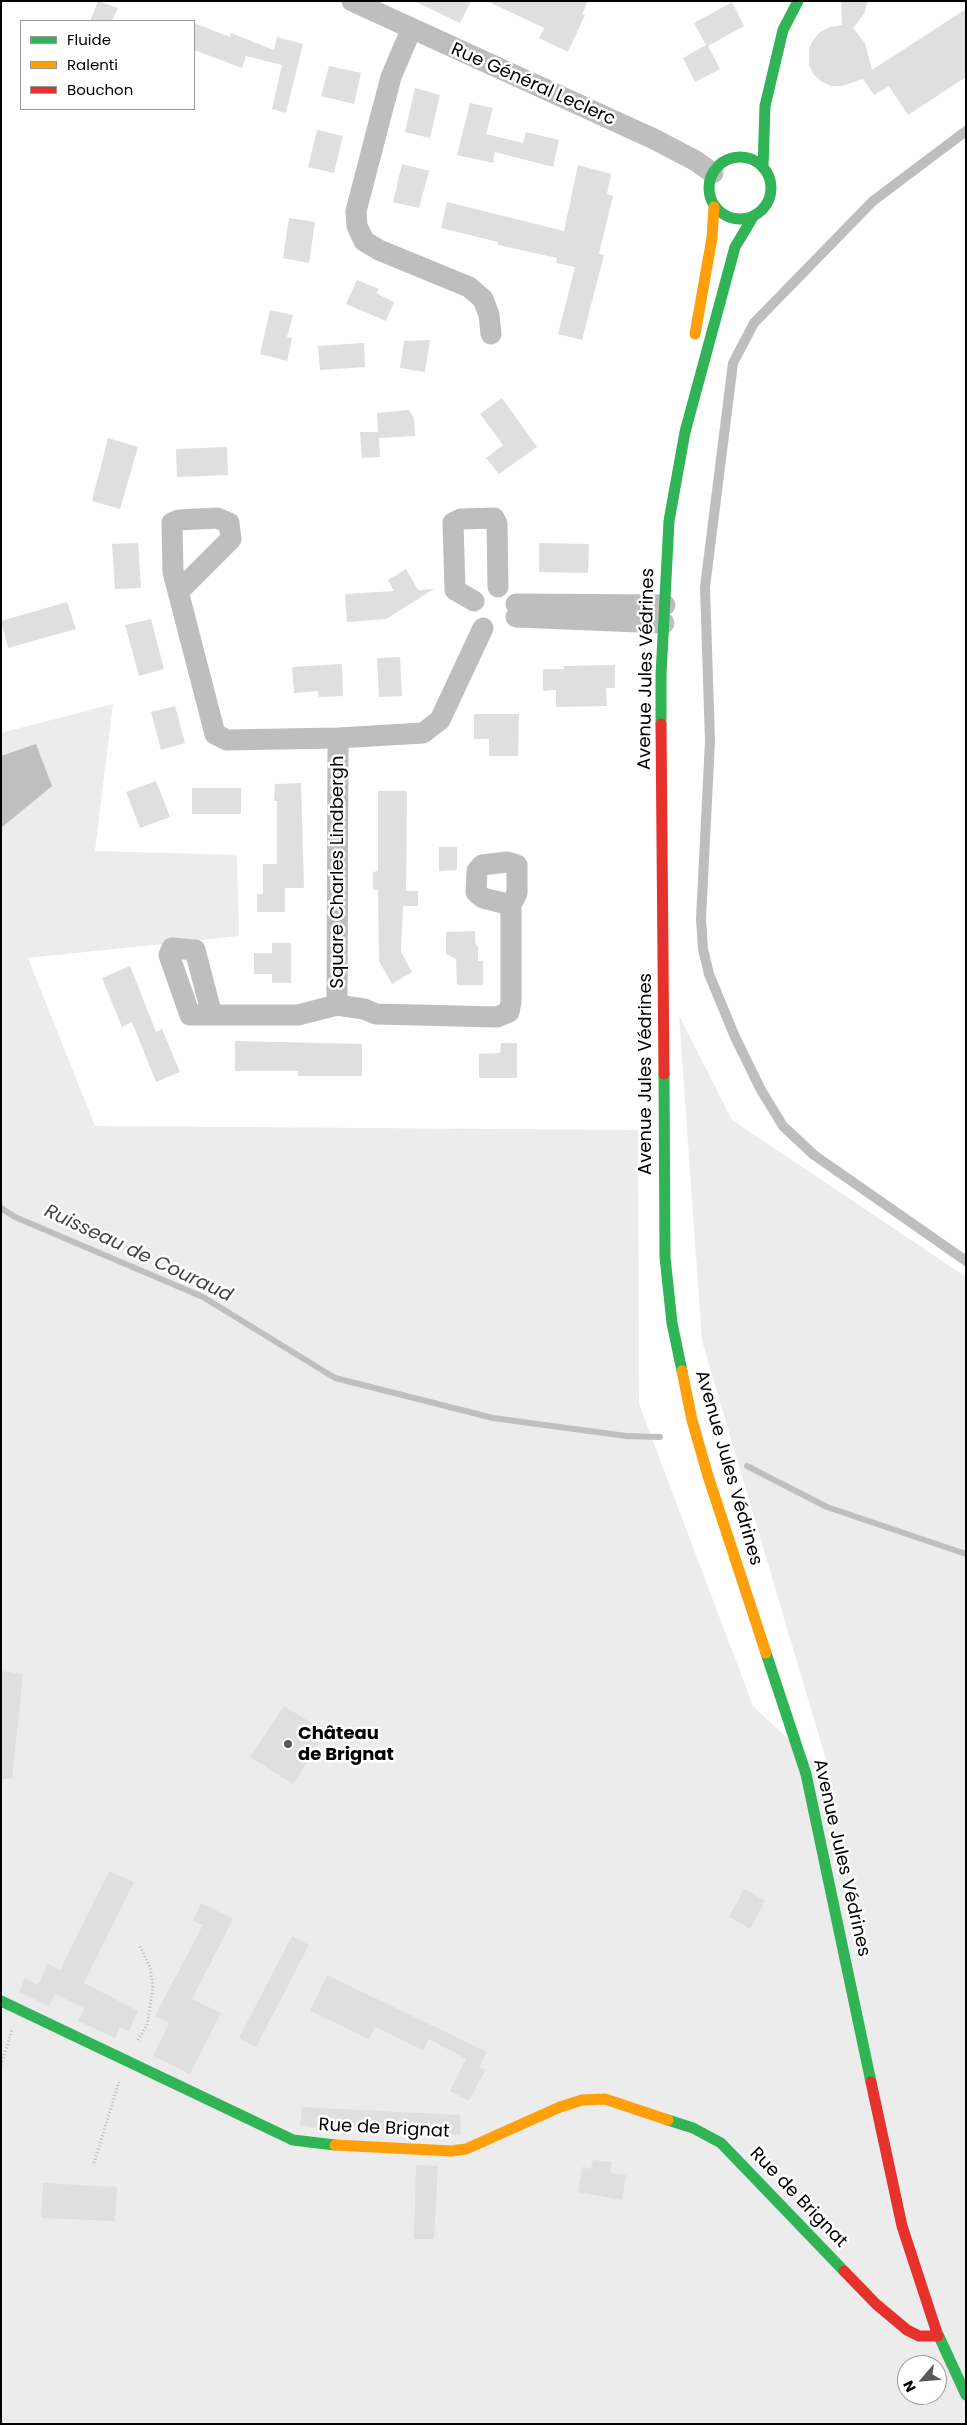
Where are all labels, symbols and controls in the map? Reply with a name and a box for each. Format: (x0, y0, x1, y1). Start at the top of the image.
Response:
legend (20, 20, 195, 110)
text: Fluide (67, 29, 111, 50)
street label: Rue Général Leclerc (448, 39, 618, 131)
text: Ralenti (67, 54, 118, 75)
text: Bouchon (67, 79, 133, 100)
street label: Avenue Jules Védrines (634, 568, 660, 770)
street label: Square Charles Lindbergh (327, 756, 349, 988)
street label: Avenue Jules Védrines (635, 973, 657, 1175)
water label: Ruisseau de Couraud (40, 1200, 236, 1308)
street label: Avenue Jules Védrines (690, 1368, 766, 1568)
place label: Château de Brignat (298, 1723, 394, 1766)
marker: Château de Brignat (282, 1738, 294, 1750)
street label: Avenue Jules Védrines (808, 1757, 874, 1959)
street label: Rue de Brignat (318, 2115, 450, 2143)
street label: Rue de Brignat (745, 2143, 851, 2253)
north arrow (897, 2355, 947, 2405)
text: N (898, 2377, 921, 2396)

